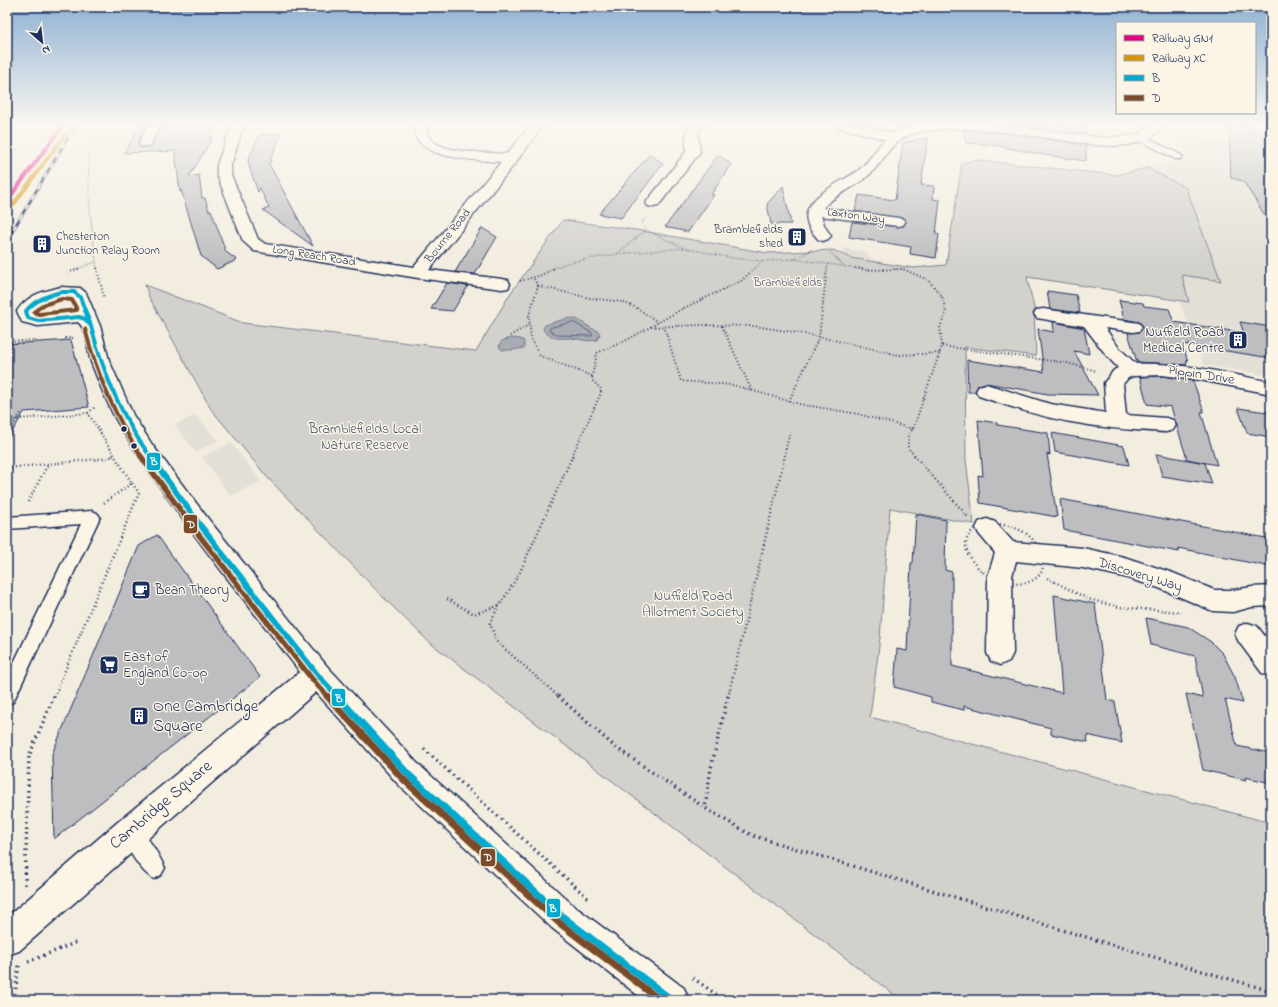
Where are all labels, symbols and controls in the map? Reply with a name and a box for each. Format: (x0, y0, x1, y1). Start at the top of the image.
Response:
north arrow (22, 22, 62, 62)
legend (1116, 22, 1256, 114)
text: Railway GN1 (1152, 30, 1213, 49)
text: N (39, 41, 53, 59)
text: Railway XC (1152, 50, 1206, 69)
text: B (1151, 70, 1160, 88)
text: D (1151, 90, 1161, 108)
street label: Laxton Way (826, 203, 886, 230)
street label: Bourne Road (420, 205, 476, 268)
place label: Bramblefields shed (713, 221, 783, 253)
building icon: Bramblefields shed (786, 226, 808, 248)
place label: Chesterton Junction Relay Room (56, 228, 160, 261)
building icon: Chesterton Junction Relay Room (31, 233, 53, 255)
street label: Long Reach Road (271, 241, 357, 272)
park label: Bramblefields (753, 274, 822, 292)
place label: Nuffield Road Medical Centre (1143, 322, 1225, 359)
building icon: Nuffield Road Medical Centre (1227, 329, 1249, 351)
street label: Pippin Drive (1166, 359, 1237, 391)
park label: Bramblefields Local Nature Reserve (308, 419, 421, 456)
unlabelled marker (119, 424, 129, 434)
unlabelled marker (129, 441, 139, 451)
line badge: B (146, 452, 161, 471)
text: B (149, 454, 158, 470)
line badge: D (183, 514, 198, 534)
text: D (186, 517, 195, 533)
street label: Discovery Way (1094, 552, 1185, 599)
cafe icon: Bean Theory (130, 579, 152, 601)
place label: Bean Theory (154, 580, 229, 602)
park label: Nuffield Road Allotment Society (642, 586, 744, 624)
place label: East of England Co-op (123, 647, 208, 685)
supermarket icon: East of England Co-op (98, 654, 120, 676)
line badge: B (331, 688, 346, 707)
text: B (334, 691, 343, 707)
place label: One Cambridge Square (153, 694, 259, 739)
building icon: One Cambridge Square (128, 705, 150, 727)
street label: Cambridge Square (104, 754, 220, 857)
line badge: D (480, 848, 496, 867)
text: D (483, 850, 492, 866)
line badge: B (546, 898, 561, 918)
text: B (548, 901, 557, 917)

